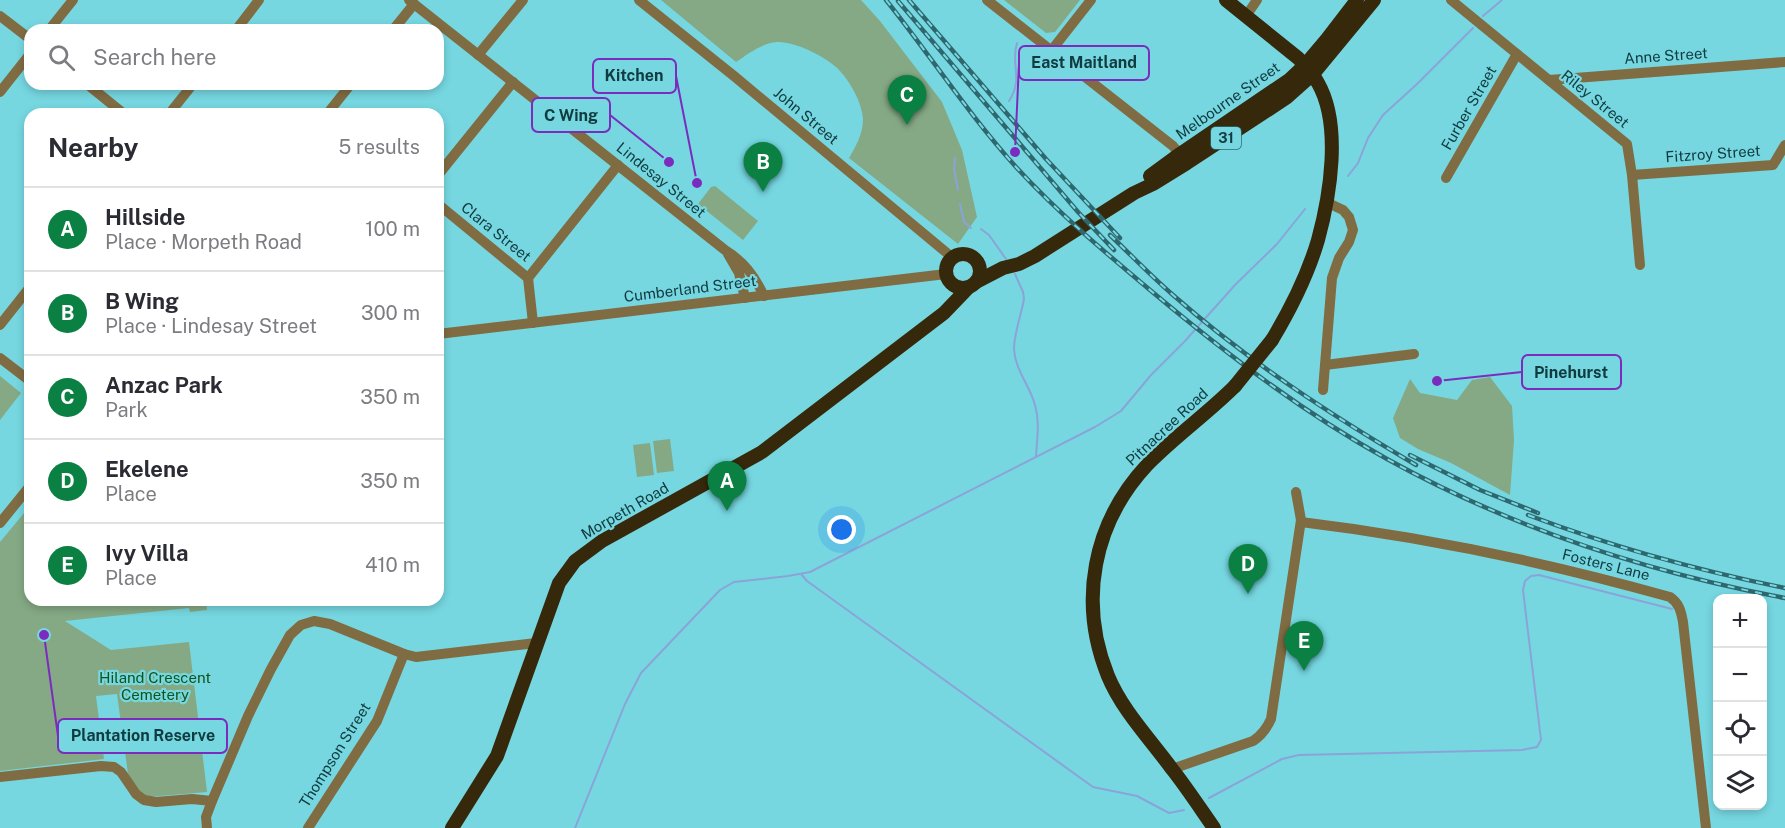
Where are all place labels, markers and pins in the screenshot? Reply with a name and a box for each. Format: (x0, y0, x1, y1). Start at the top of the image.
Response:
callout: East Maitland (1019, 46, 1149, 80)
callout: Kitchen (593, 59, 676, 93)
pin: C (888, 76, 926, 125)
callout: C Wing (532, 98, 610, 132)
pin: B (744, 142, 783, 192)
callout: Pinehurst (1522, 355, 1621, 389)
pin: A (708, 462, 746, 511)
pin: D (1228, 544, 1268, 594)
pin: E (1284, 622, 1324, 671)
callout: Plantation Reserve (58, 719, 227, 753)

